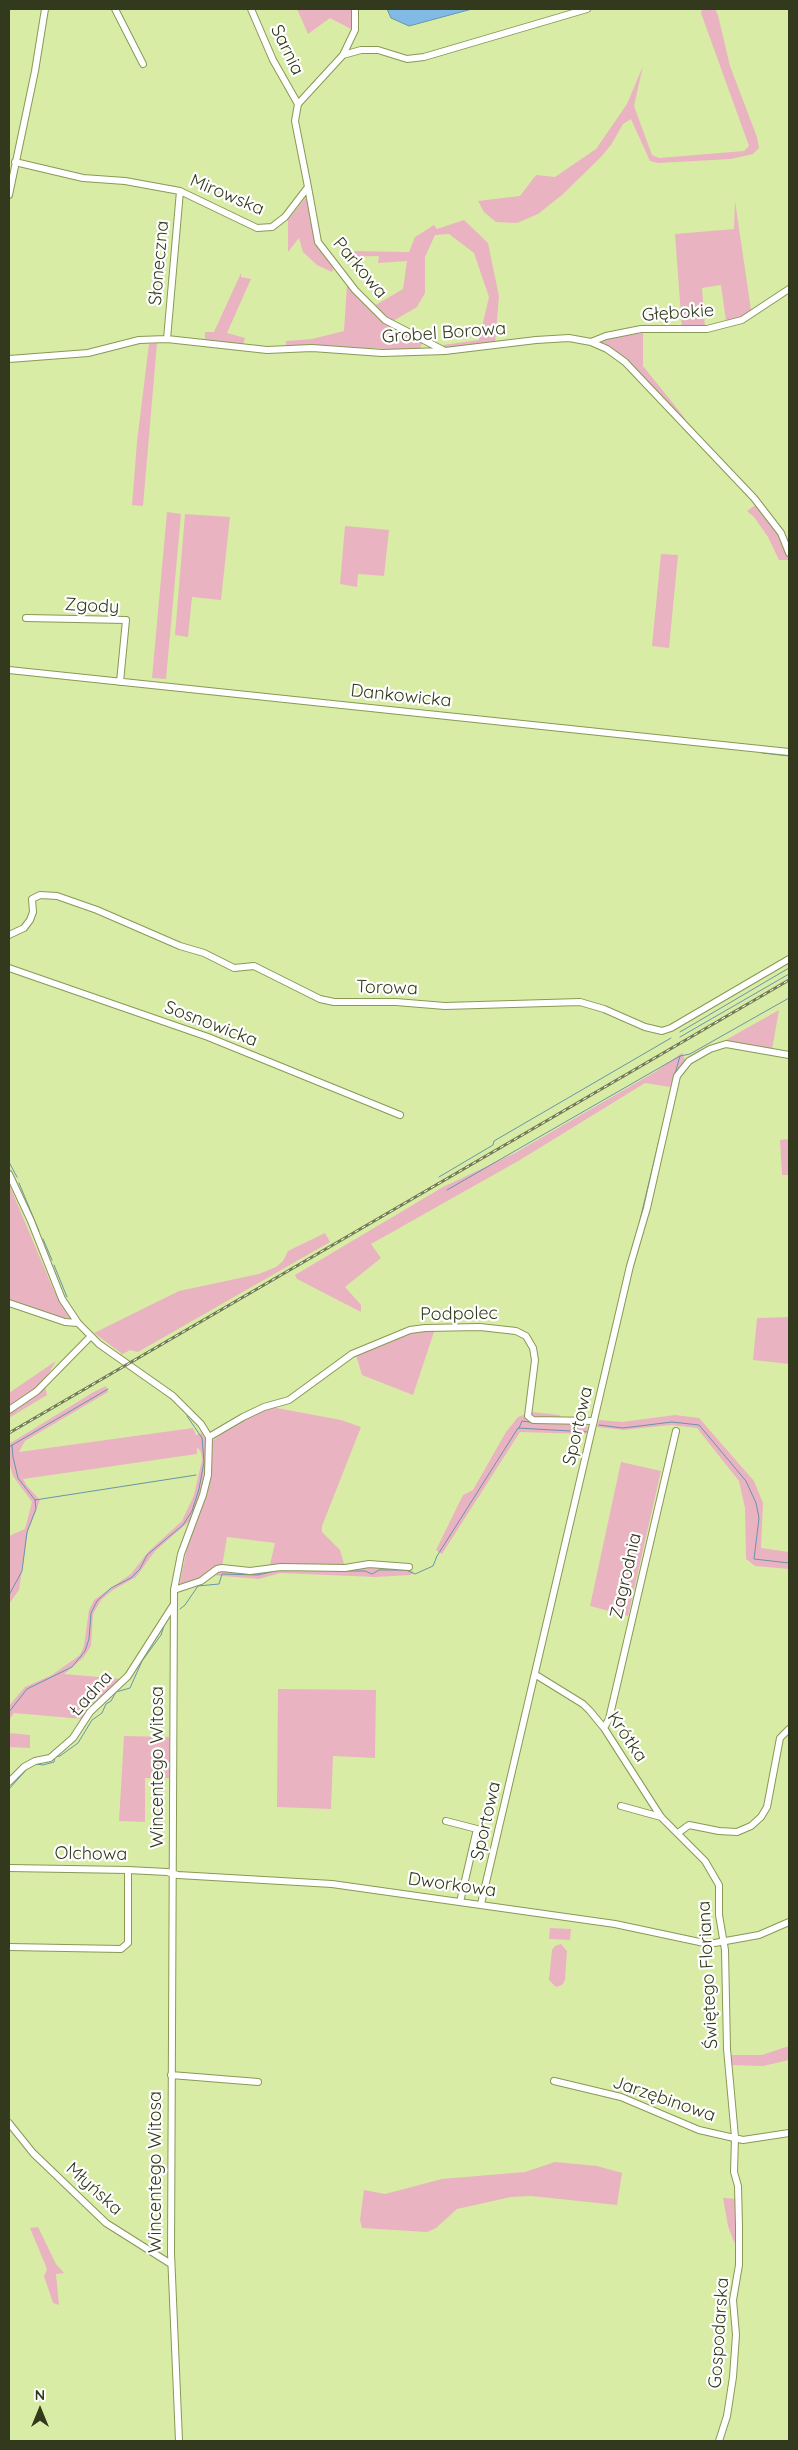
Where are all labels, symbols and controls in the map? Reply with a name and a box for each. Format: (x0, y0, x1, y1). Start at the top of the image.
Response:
street label: Sarnia (266, 21, 308, 79)
street label: Mirowska (187, 170, 267, 220)
street label: Słoneczna (145, 220, 173, 306)
street label: Parkowa (328, 233, 392, 303)
street label: Głębokie (641, 300, 715, 326)
street label: Grobel Borowa (381, 318, 507, 348)
street label: Zgody (64, 594, 120, 618)
street label: Dankowicka (349, 680, 453, 712)
street label: Torowa (356, 976, 418, 1000)
street label: Sosnowicka (161, 996, 261, 1052)
street label: Podpolec (420, 1303, 498, 1325)
street label: Sportowa (558, 1384, 598, 1468)
street label: Zagrodnia (606, 1531, 646, 1621)
street label: Ładna (65, 1667, 117, 1721)
street label: Wincentego Witosa (147, 1686, 169, 1848)
street label: Krótka (602, 1708, 652, 1766)
street label: Sportowa (466, 1779, 506, 1863)
street label: Olchowa (54, 1843, 128, 1865)
street label: Dworkowa (406, 1868, 498, 1902)
street label: Świętego Floriana (693, 1900, 723, 2050)
street label: Jarzębinowa (610, 2071, 718, 2127)
street label: Wincentego Witosa (145, 2091, 167, 2253)
street label: Młyńska (61, 2158, 127, 2220)
street label: Gospodarska (704, 2277, 734, 2389)
north arrow (15, 2385, 65, 2435)
text: N (35, 2386, 45, 2404)

